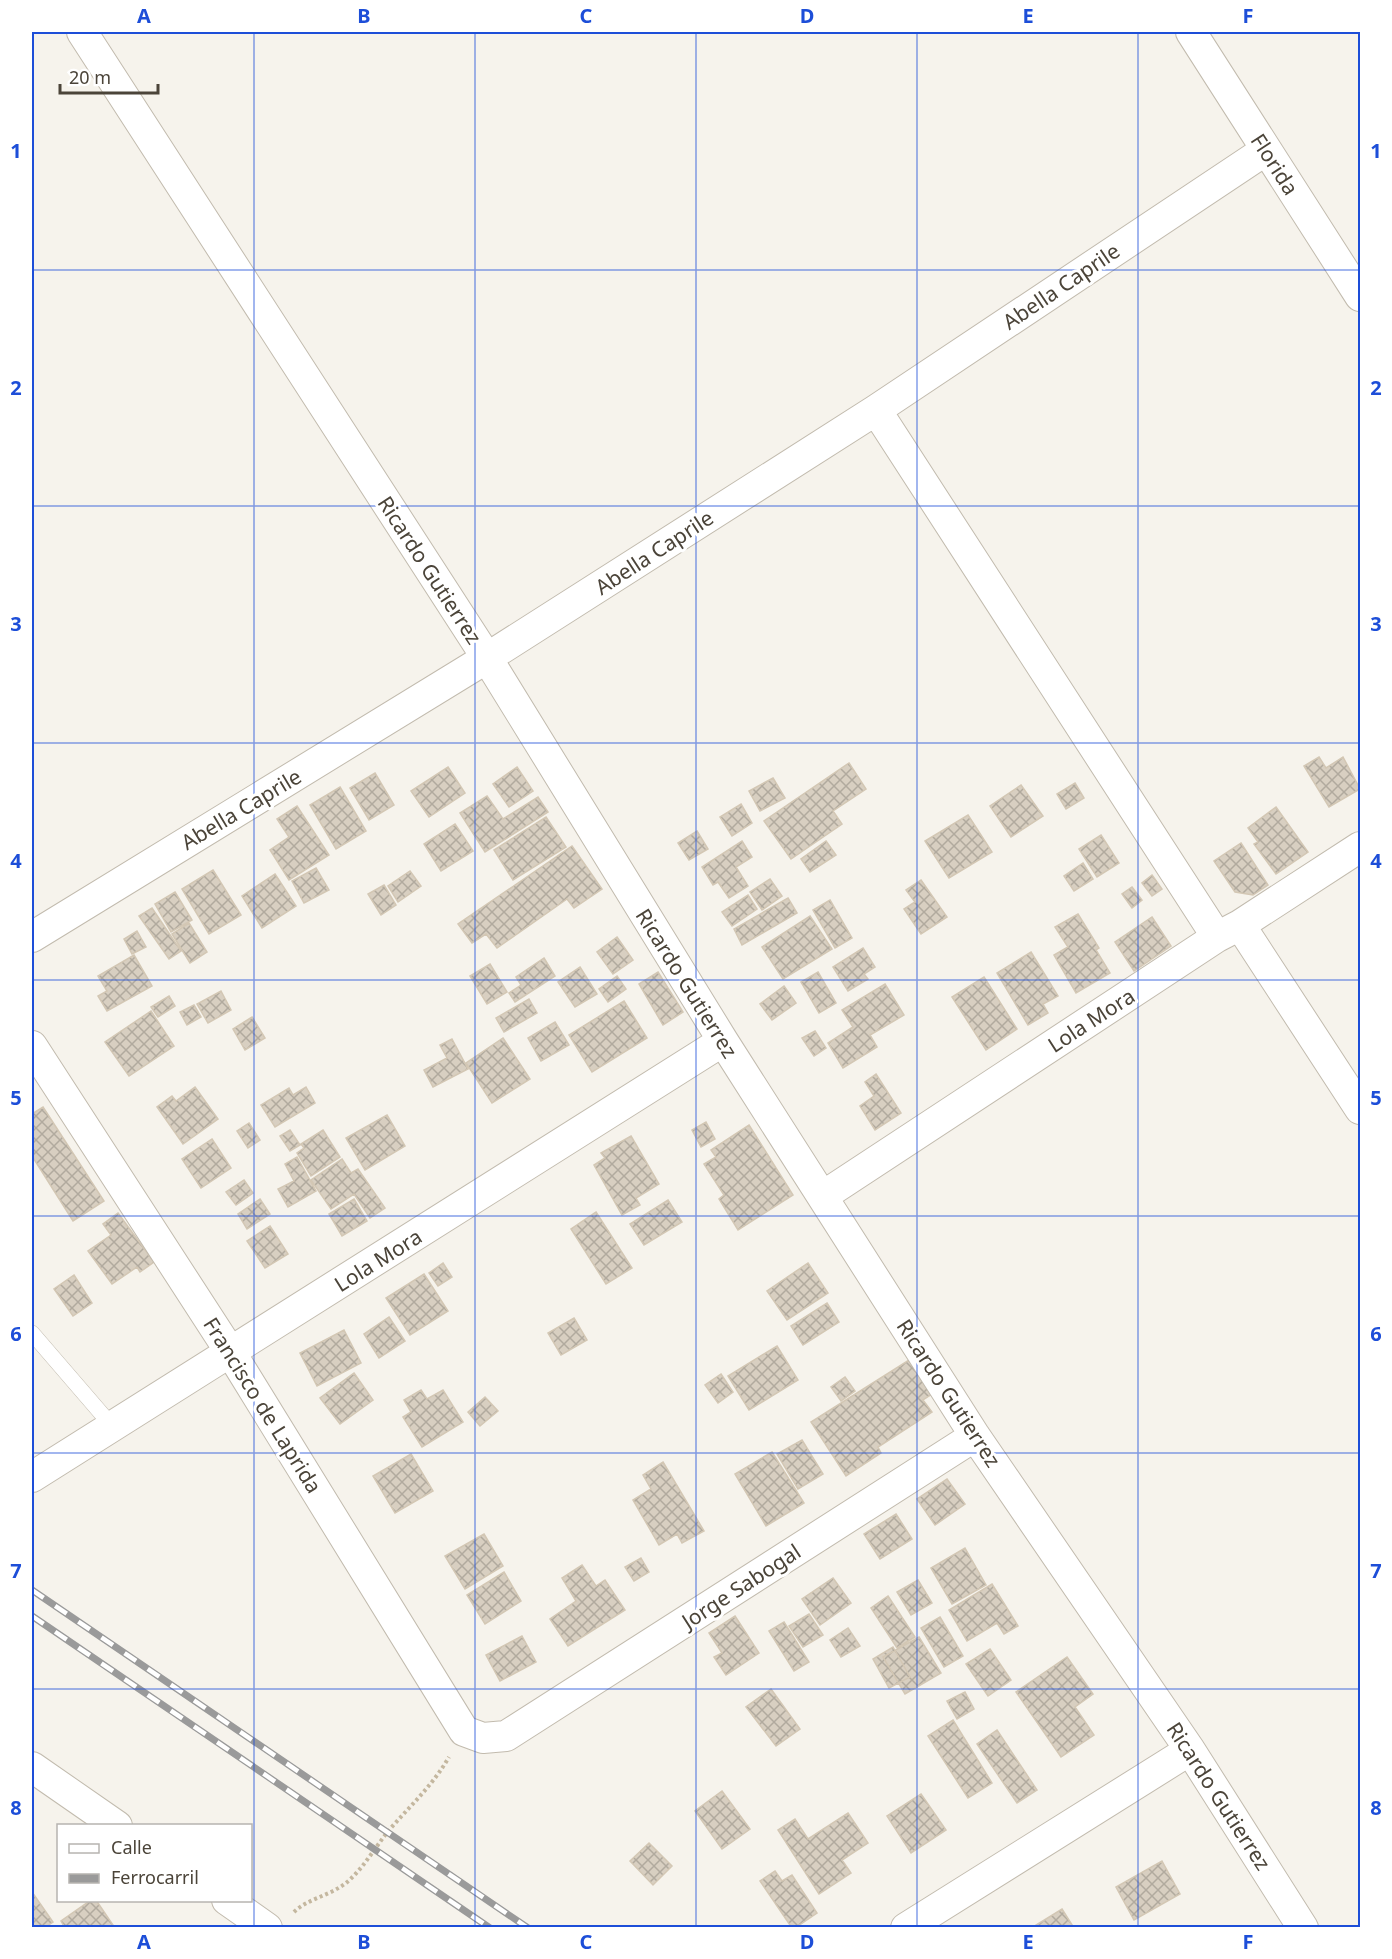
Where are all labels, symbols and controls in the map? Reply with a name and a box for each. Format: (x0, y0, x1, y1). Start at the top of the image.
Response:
text: A (137, 2, 151, 29)
text: B (357, 2, 371, 29)
text: C (580, 2, 593, 29)
text: D (800, 2, 814, 29)
text: E (1022, 2, 1034, 29)
text: F (1243, 2, 1253, 29)
scale bar (60, 57, 158, 95)
text: 20 m (69, 65, 111, 89)
street label: Florida (1245, 128, 1305, 200)
text: 1 (10, 137, 22, 164)
text: 1 (1370, 137, 1382, 164)
street label: Abella Caprile (997, 236, 1125, 336)
text: 2 (10, 374, 22, 401)
text: 2 (1370, 374, 1382, 401)
street label: Ricardo Gutierrez (372, 491, 488, 650)
street label: Abella Caprile (590, 503, 718, 601)
text: 3 (10, 610, 22, 637)
text: 3 (1370, 610, 1382, 637)
street label: Abella Caprile (176, 762, 306, 856)
text: 4 (10, 847, 22, 874)
text: 4 (1370, 847, 1382, 874)
street label: Ricardo Gutierrez (630, 903, 744, 1063)
street label: Lola Mora (1042, 982, 1140, 1058)
text: 5 (10, 1084, 22, 1111)
text: 5 (1370, 1084, 1382, 1111)
street label: Lola Mora (329, 1222, 427, 1298)
street label: Francisco de Laprida (197, 1312, 329, 1498)
street label: Ricardo Gutierrez (891, 1314, 1007, 1473)
text: 6 (10, 1320, 22, 1347)
text: 6 (1370, 1320, 1382, 1347)
street label: Jorge Sabogal (675, 1537, 806, 1636)
text: 7 (10, 1557, 22, 1584)
text: 7 (1370, 1557, 1382, 1584)
street label: Ricardo Gutierrez (1161, 1717, 1277, 1876)
text: 8 (10, 1794, 22, 1821)
text: 8 (1370, 1794, 1382, 1821)
legend (57, 1824, 252, 1902)
text: Calle (111, 1835, 152, 1859)
text: Ferrocarril (111, 1865, 199, 1889)
text: A (137, 1928, 151, 1955)
text: B (357, 1928, 371, 1955)
text: C (580, 1928, 593, 1955)
text: D (800, 1928, 814, 1955)
text: E (1022, 1928, 1034, 1955)
text: F (1243, 1928, 1253, 1955)

